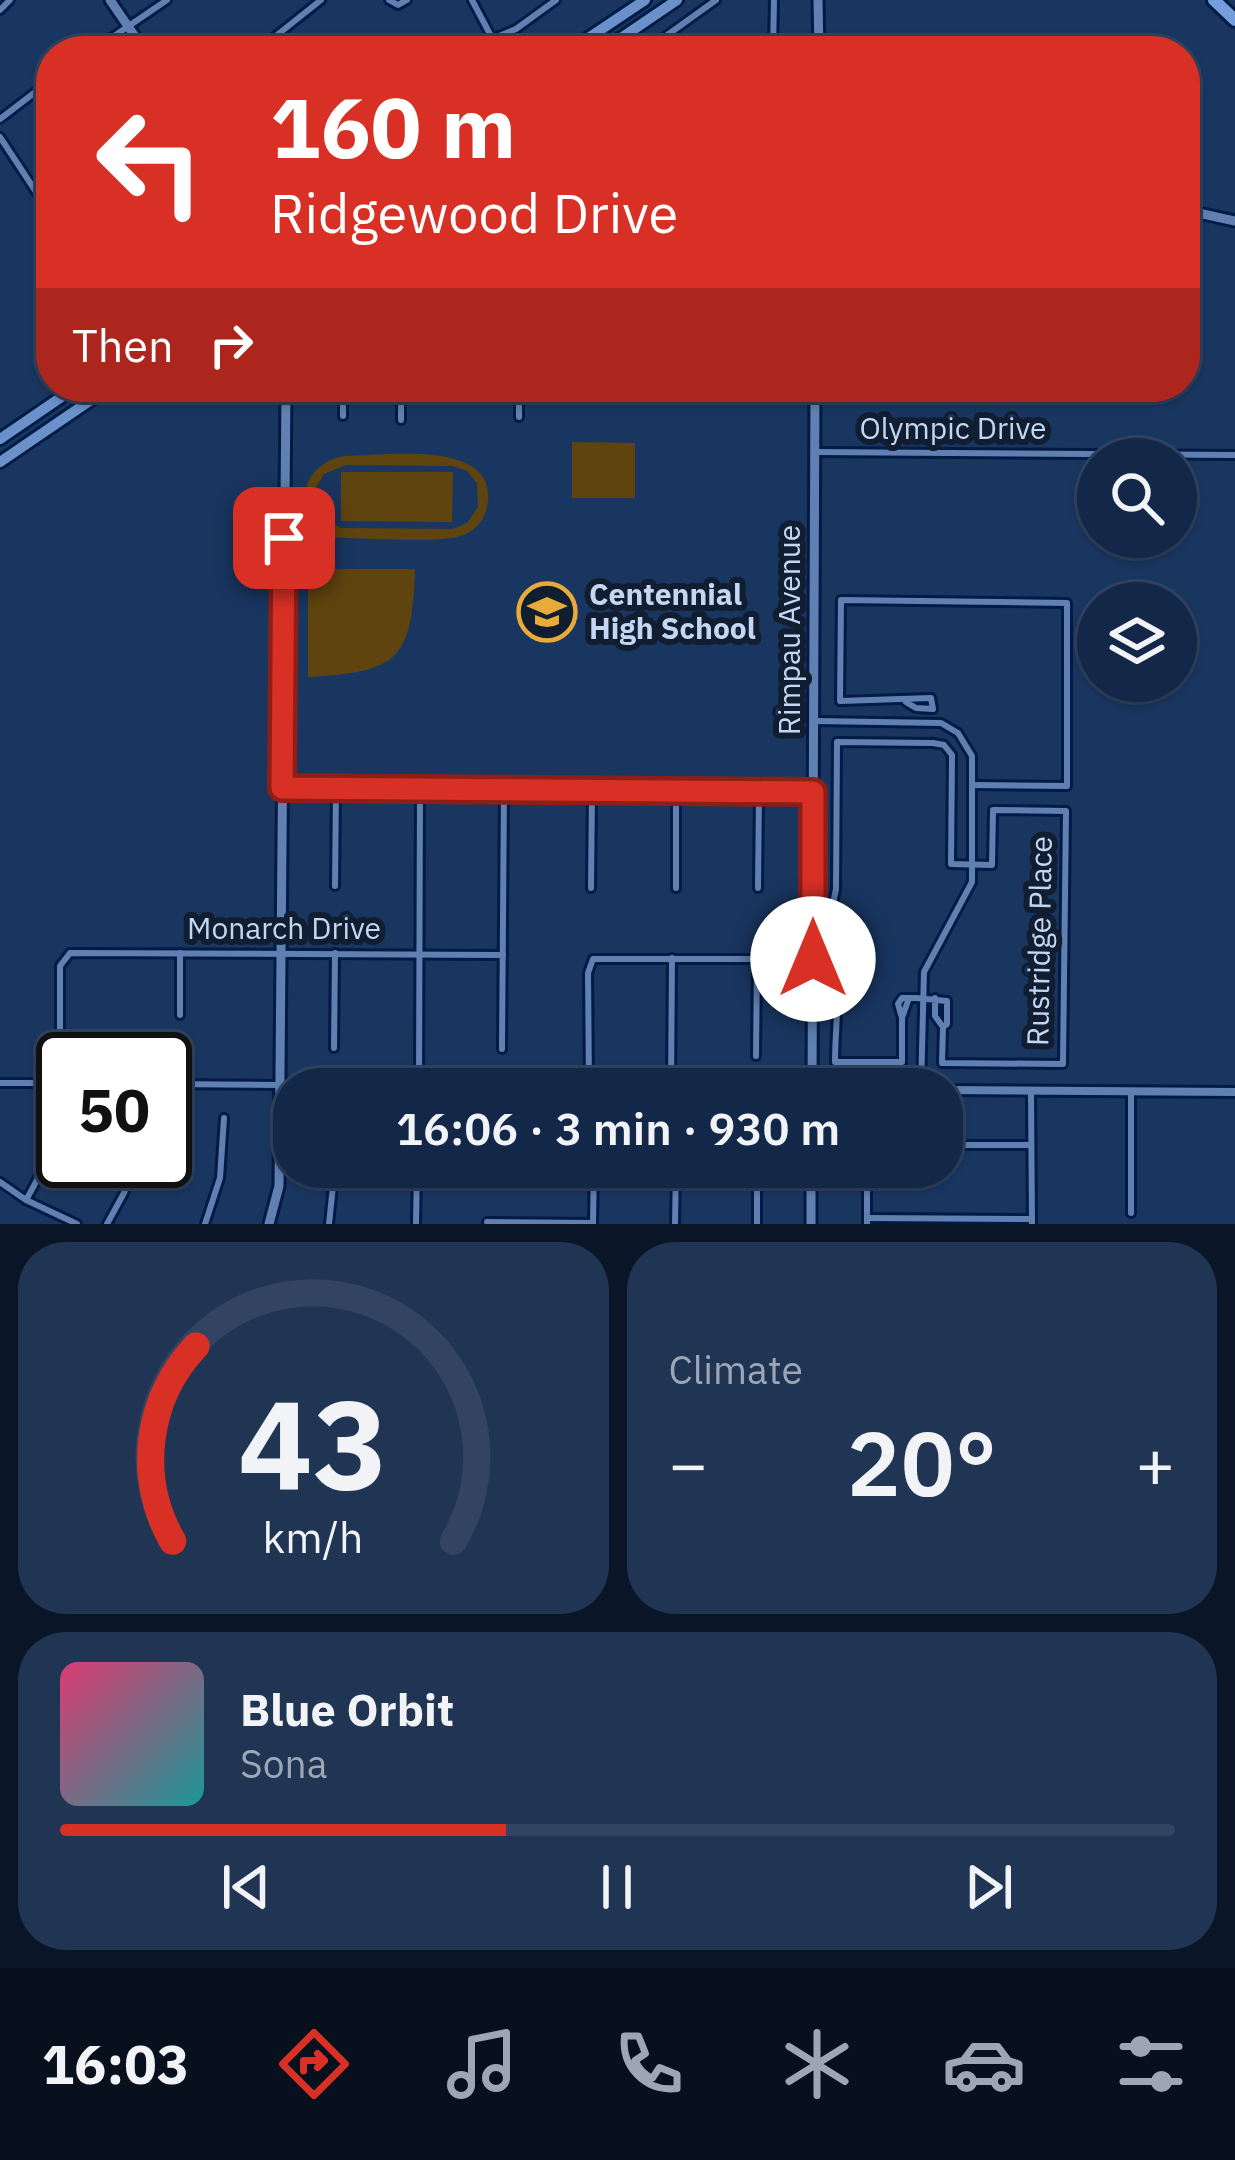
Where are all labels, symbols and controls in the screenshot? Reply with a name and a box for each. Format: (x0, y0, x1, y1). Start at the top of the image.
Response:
text: 160 m (270, 72, 516, 181)
icon: left (72, 84, 228, 240)
text: Ridgewood Drive (270, 178, 678, 248)
icon: right (198, 312, 264, 378)
text: Then (72, 316, 174, 374)
street label: Olympic Drive (860, 408, 1046, 447)
map controls (1077, 438, 1197, 702)
button: search (1077, 438, 1197, 558)
pin (233, 487, 335, 589)
icon: arrive (251, 505, 317, 571)
street label: Rimpau Avenue (769, 525, 808, 735)
place label: Centennial High School (589, 574, 756, 647)
school or university icon: Centennial High School (516, 581, 578, 643)
button: layers (1077, 582, 1197, 702)
street label: Rustridge Place (1017, 836, 1060, 1046)
position arrow (750, 896, 876, 1022)
street label: Monarch Drive (187, 908, 381, 947)
speed limit sign: 50 (36, 1032, 192, 1188)
text: 16:06 · 3 min · 930 m (396, 1099, 840, 1157)
text: Climate (669, 1344, 803, 1395)
text: 43 (238, 1362, 388, 1524)
text: 20° (847, 1404, 997, 1521)
text: − (669, 1420, 708, 1506)
text: + (1135, 1420, 1175, 1506)
text: km/h (263, 1509, 364, 1565)
text: Blue Orbit (240, 1680, 454, 1738)
text: Sona (240, 1738, 327, 1789)
icon: previous (213, 1854, 279, 1920)
icon: pause (584, 1854, 650, 1920)
icon: next (956, 1854, 1022, 1920)
icon: directions (272, 2022, 356, 2106)
icon: music (440, 2022, 524, 2106)
icon: phone (607, 2022, 691, 2106)
icon: climate (775, 2022, 859, 2106)
icon: car (942, 2022, 1026, 2106)
icon: filters (1109, 2022, 1193, 2106)
text: 16:03 (42, 2029, 189, 2099)

